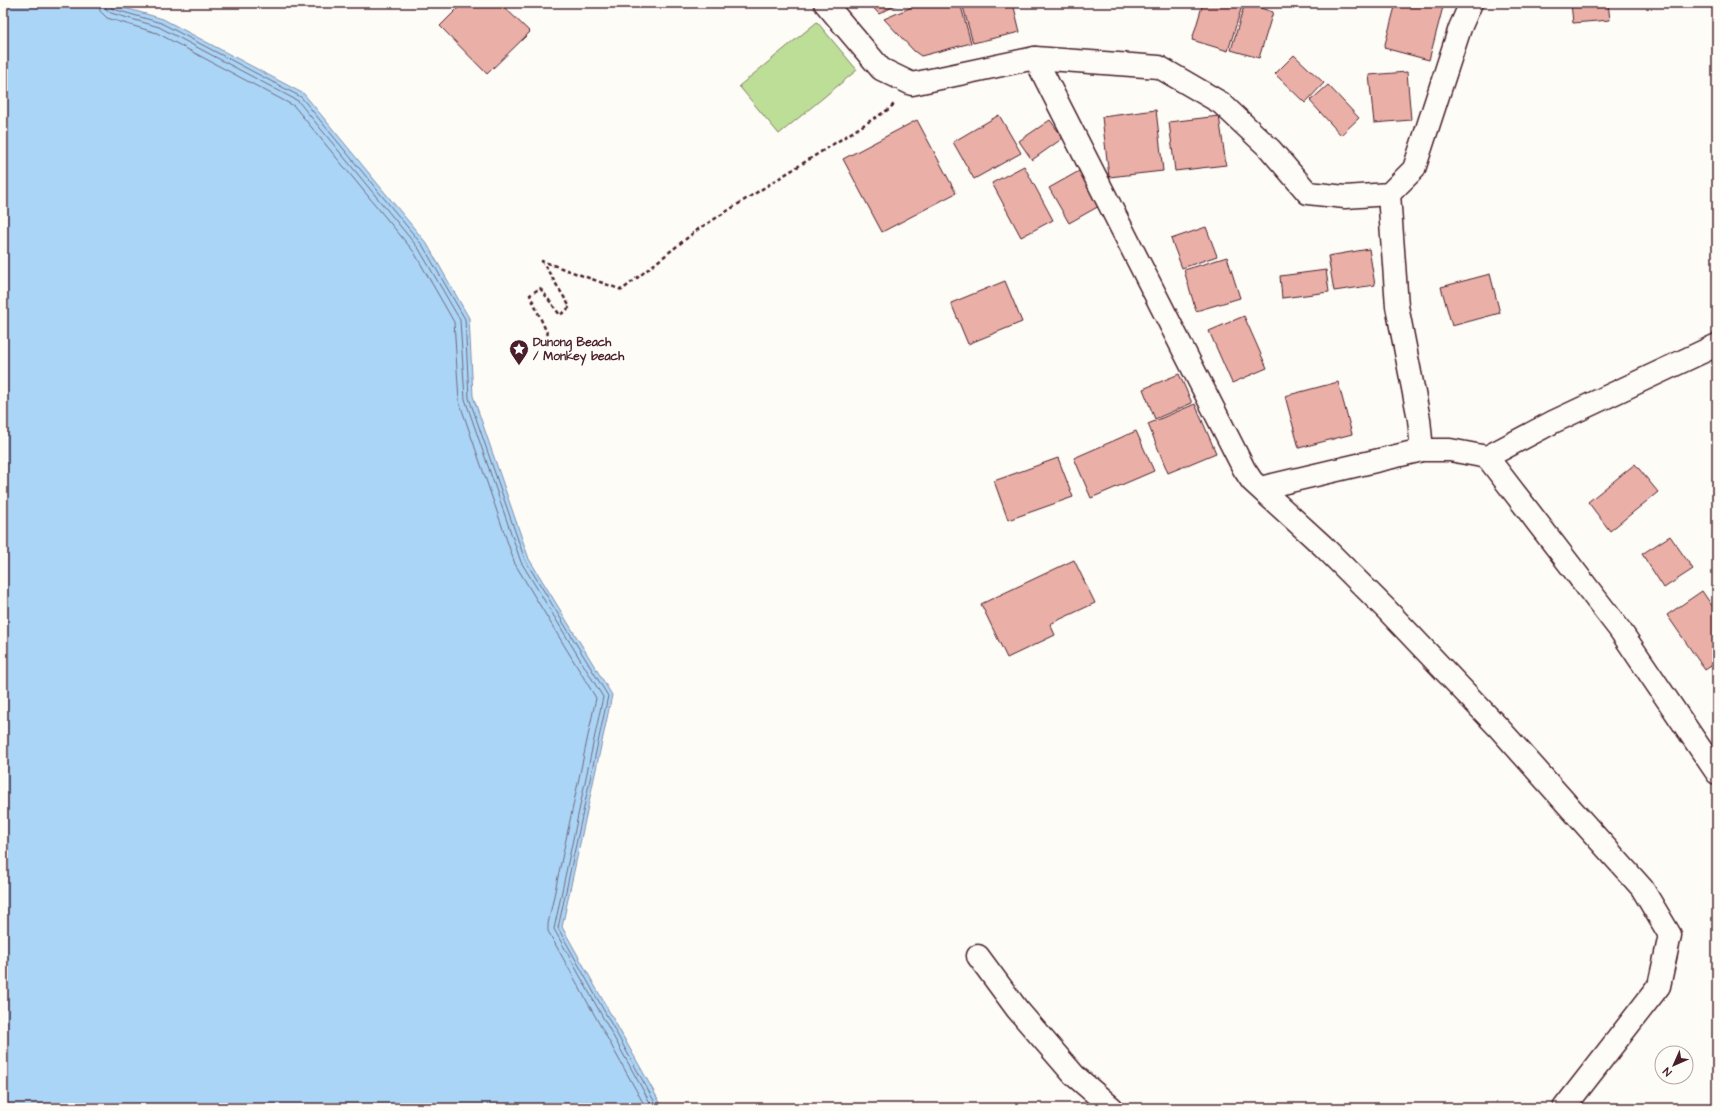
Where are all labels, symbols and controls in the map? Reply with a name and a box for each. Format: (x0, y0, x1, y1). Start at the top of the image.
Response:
place label: Dunong Beach / Monkey beach (533, 334, 625, 366)
place icon: Dunong Beach / Monkey beach (508, 338, 530, 366)
north arrow (1654, 1045, 1694, 1085)
text: N (1659, 1064, 1675, 1079)

